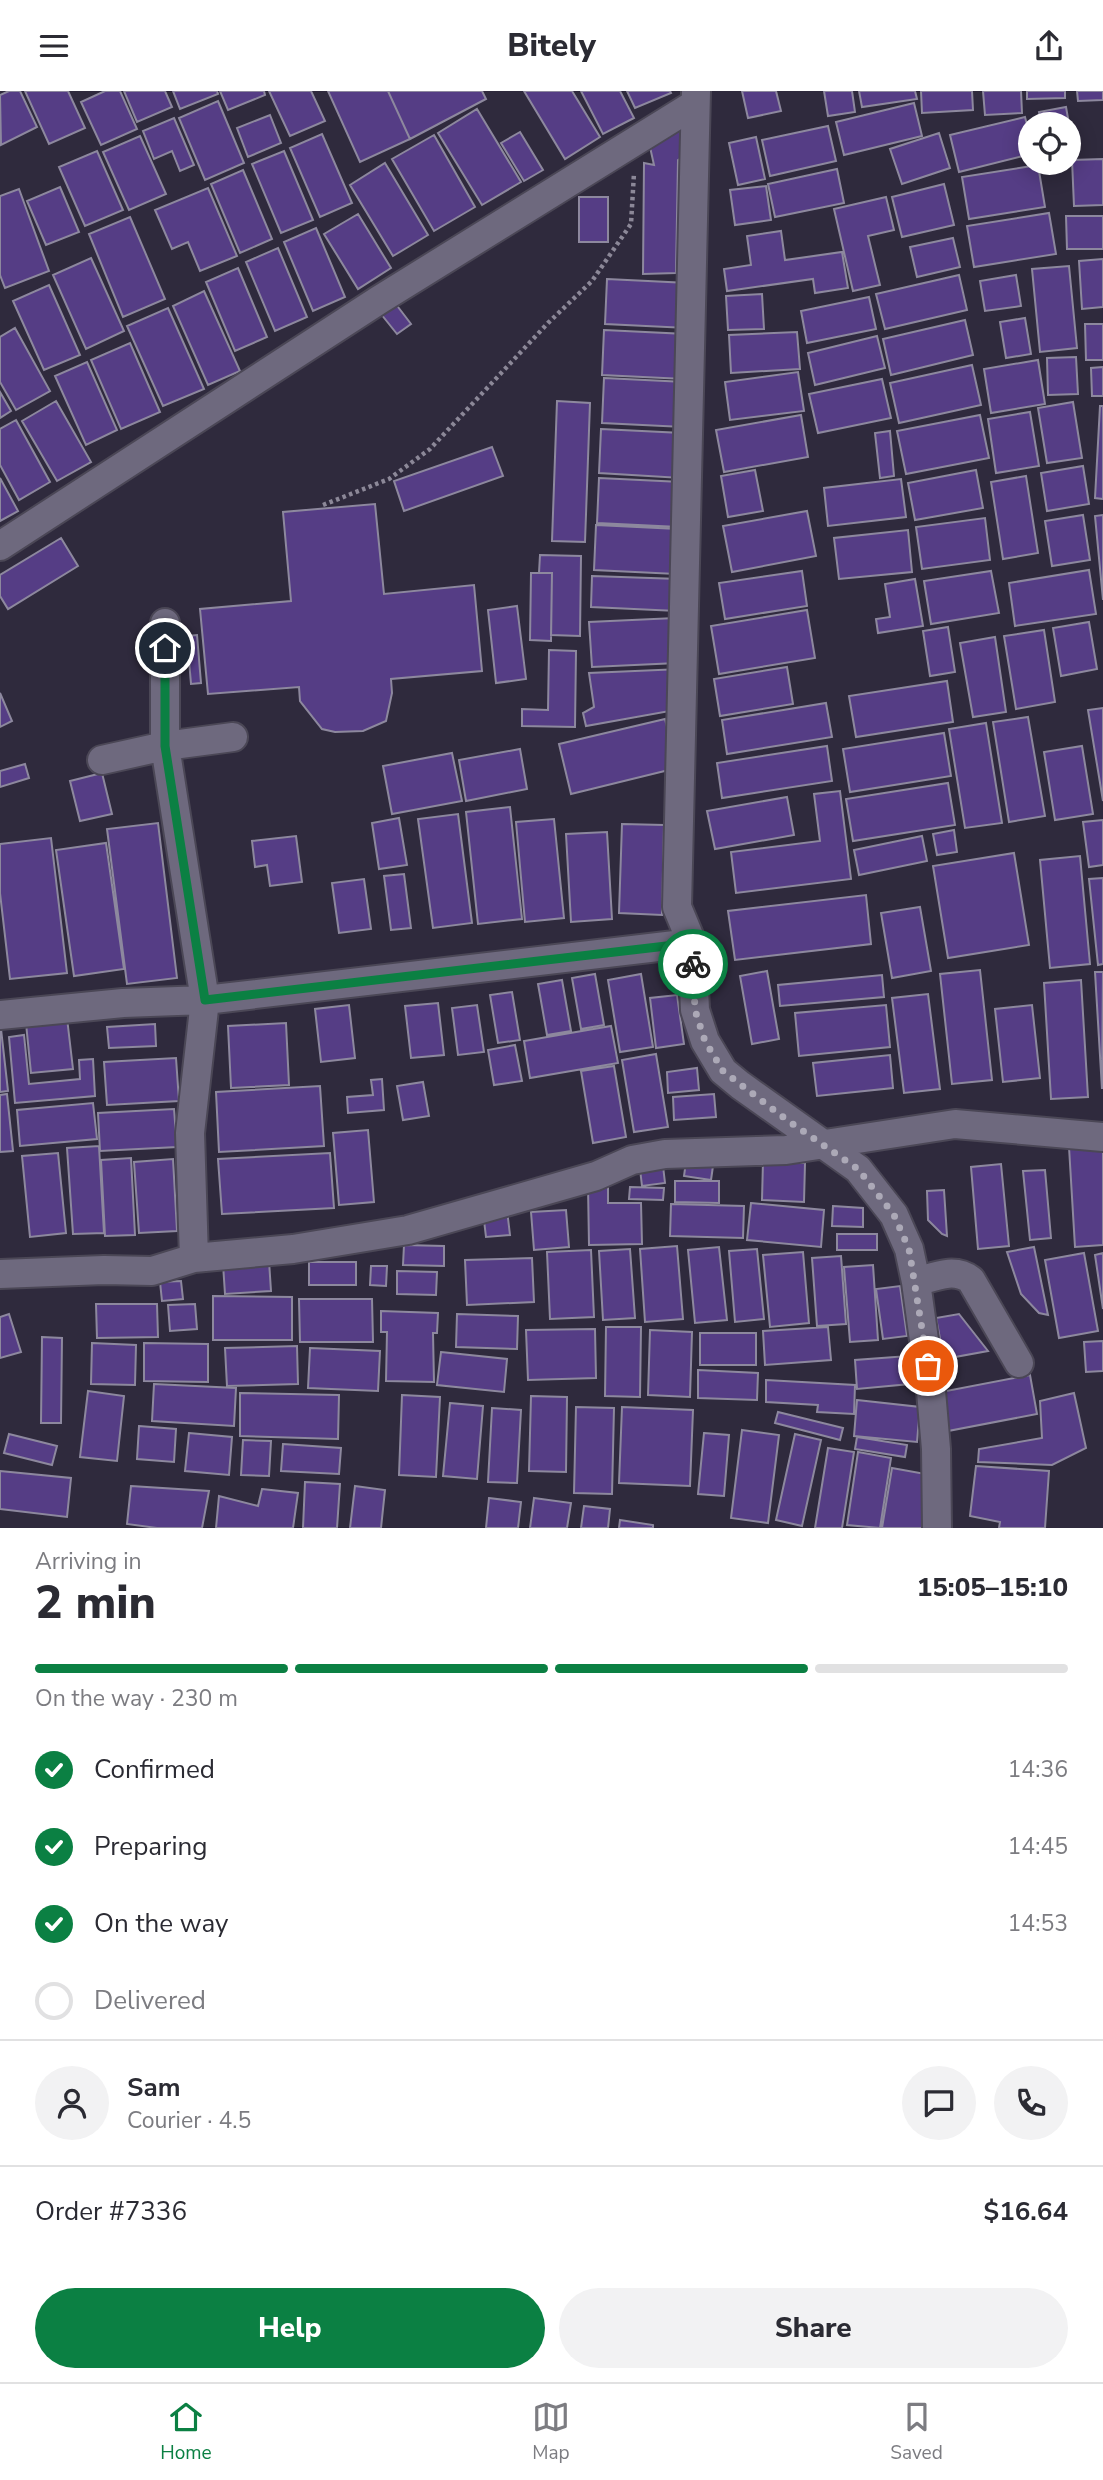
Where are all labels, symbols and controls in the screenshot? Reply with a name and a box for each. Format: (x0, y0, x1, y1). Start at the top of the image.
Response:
text: Bitely (507, 24, 596, 67)
icon: menu (35, 27, 73, 65)
icon: share (1030, 27, 1068, 65)
map controls (1018, 112, 1081, 175)
button: locate (1018, 112, 1081, 175)
pin (135, 618, 195, 678)
icon: home (146, 629, 184, 667)
courier (658, 929, 728, 999)
icon: bike (674, 945, 712, 983)
pin (898, 1336, 958, 1396)
icon: bag (909, 1347, 947, 1385)
text: Arriving in (35, 1546, 142, 1577)
text: 15:05–15:10 (917, 1570, 1068, 1605)
text: 2 min (35, 1571, 156, 1634)
text: On the way · 230 m (35, 1683, 238, 1714)
icon: check (35, 1751, 73, 1789)
text: Confirmed (94, 1752, 215, 1787)
text: 14:36 (1008, 1754, 1068, 1785)
icon: check (35, 1828, 73, 1866)
text: Preparing (94, 1829, 207, 1864)
text: 14:45 (1008, 1831, 1068, 1862)
icon: check (35, 1905, 73, 1943)
text: On the way (94, 1906, 228, 1941)
text: 14:53 (1008, 1908, 1068, 1939)
text: Delivered (94, 1983, 206, 2018)
button: person (35, 2066, 109, 2140)
button: chat (902, 2066, 976, 2140)
button: phone (994, 2066, 1068, 2140)
text: Sam (127, 2070, 180, 2105)
text: Courier · 4.5 (127, 2105, 251, 2136)
text: Order #7336 (35, 2194, 187, 2229)
text: $16.64 (984, 2194, 1068, 2229)
button: Help (35, 2288, 545, 2368)
button: Share (559, 2288, 1068, 2368)
tab: Home (160, 2398, 212, 2466)
tab: Map (532, 2398, 570, 2466)
tab: Saved (890, 2398, 943, 2466)

